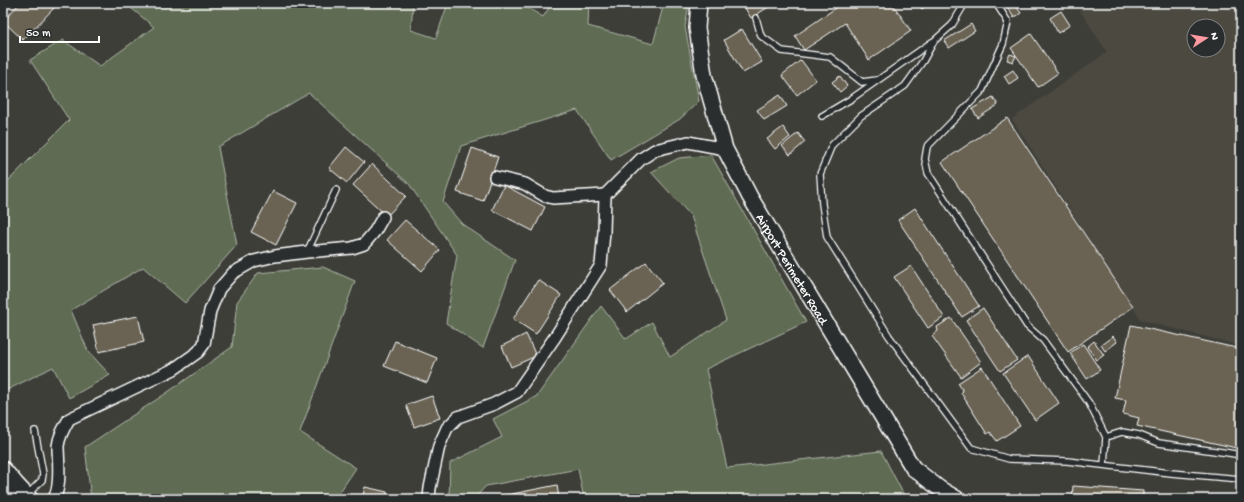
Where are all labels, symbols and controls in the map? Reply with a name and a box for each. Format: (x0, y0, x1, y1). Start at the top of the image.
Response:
scale bar (20, 18, 99, 44)
north arrow (1186, 18, 1226, 58)
text: 50 m (26, 27, 51, 41)
text: N (1207, 32, 1220, 41)
street label: Airport Perimeter Road (752, 212, 831, 329)

